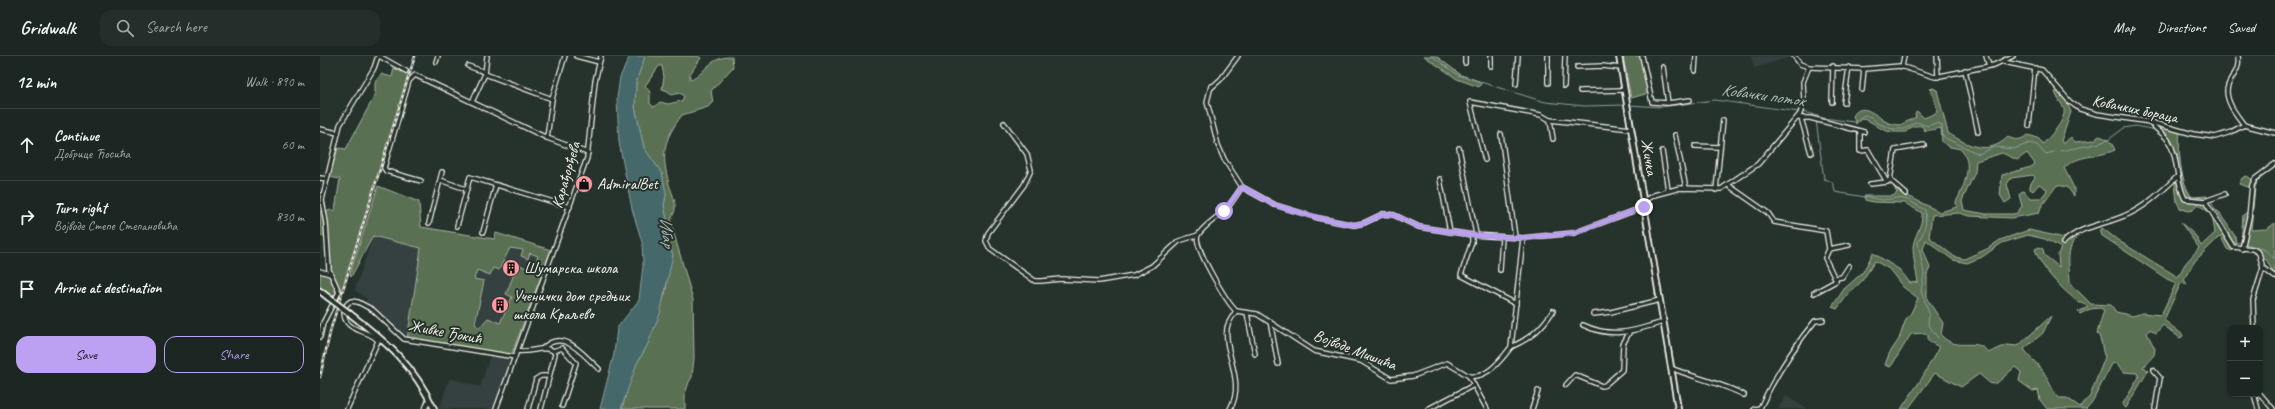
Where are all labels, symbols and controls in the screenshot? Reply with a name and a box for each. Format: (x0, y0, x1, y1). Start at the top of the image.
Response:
search box (100, 10, 380, 46)
text: Gridwalk (20, 16, 76, 40)
icon: search (114, 17, 136, 39)
text: Search here (146, 18, 207, 37)
text: Map (2114, 19, 2135, 36)
text: Directions (2157, 19, 2206, 36)
text: Saved (2228, 19, 2255, 36)
text: 12 min (16, 72, 56, 93)
text: Walk · 890 m (245, 74, 304, 90)
water label: Ковачки поток (1720, 79, 1809, 112)
street label: Ковачких бораца (2091, 90, 2181, 128)
text: Continue (54, 127, 99, 146)
icon: ahead (16, 134, 38, 156)
text: 60 m (282, 137, 304, 153)
street label: Жичка (1636, 137, 1662, 178)
street label: Карађорђева (547, 138, 585, 211)
text: Добрице Ћосића (54, 146, 130, 162)
shop icon: AdmiralBet (574, 174, 594, 194)
place label: AdmiralBet (597, 174, 660, 194)
route end (1635, 198, 1653, 216)
text: Turn right (54, 199, 107, 218)
route start (1215, 202, 1233, 220)
icon: right (16, 206, 38, 228)
text: 830 m (276, 209, 304, 225)
water label: Ибар (655, 216, 680, 251)
text: Војводе Степе Степановића (54, 218, 177, 234)
building icon: Шумарска школа (501, 258, 521, 278)
place label: Шумарска школа (524, 258, 619, 278)
icon: arrive (16, 278, 38, 300)
text: Arrive at destination (54, 279, 161, 298)
place label: Ученички дом средњих школа Краљево (513, 286, 631, 324)
building icon: Ученички дом средњих школа Краљево (490, 295, 510, 315)
street label: Живке Ђокић (407, 315, 484, 349)
street label: Војводе Мишића (1311, 325, 1400, 375)
map controls (2227, 325, 2263, 397)
button: + (2227, 325, 2263, 361)
button: Save (16, 336, 156, 373)
button: Share (164, 336, 304, 373)
button: − (2227, 361, 2263, 397)

